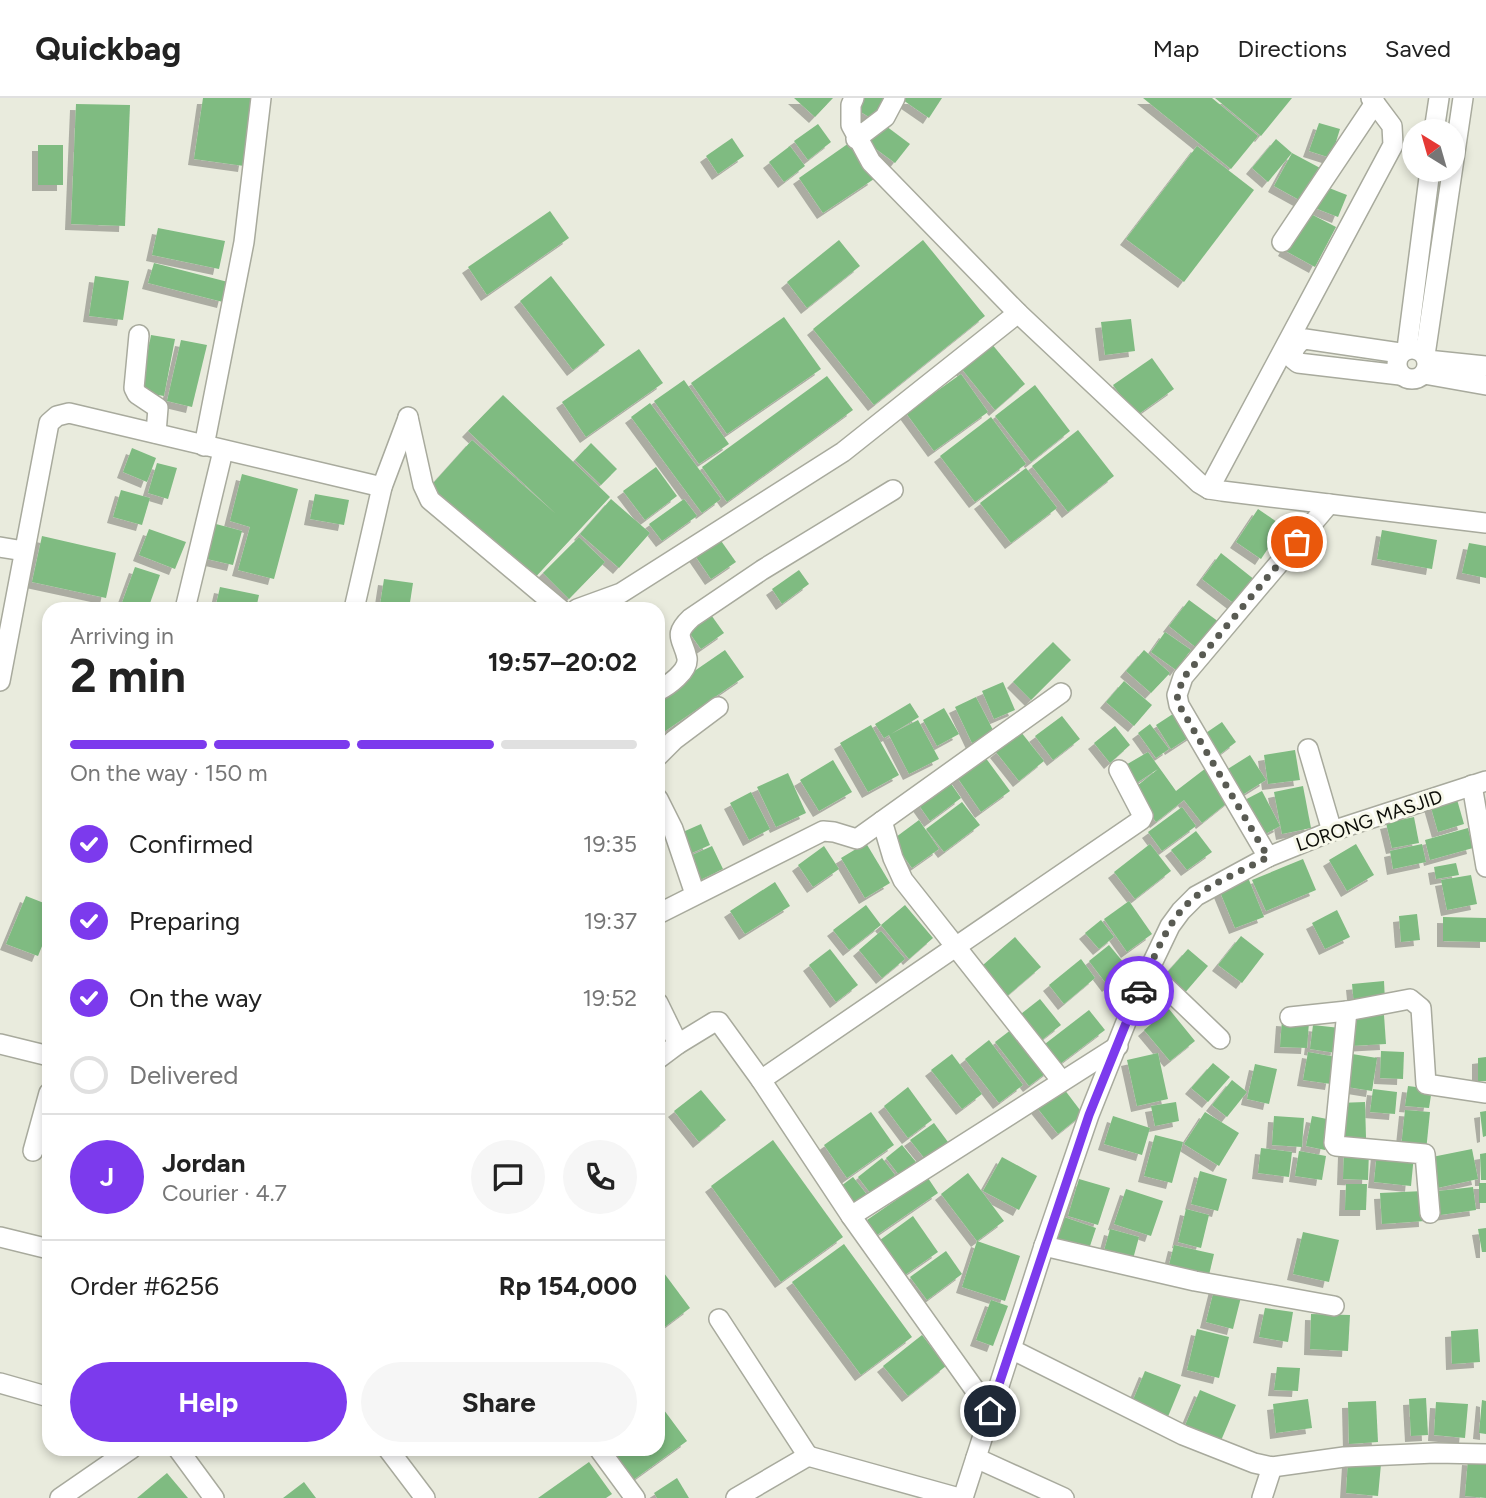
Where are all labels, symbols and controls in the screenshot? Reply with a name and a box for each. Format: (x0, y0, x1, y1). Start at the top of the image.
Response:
text: Quickbag (35, 29, 181, 68)
text: Map (1153, 34, 1199, 63)
text: Directions (1237, 34, 1347, 63)
text: Saved (1385, 34, 1451, 63)
north arrow (1402, 119, 1465, 182)
map controls (1402, 119, 1465, 182)
pin (1267, 512, 1327, 572)
icon: bag (1278, 523, 1316, 561)
text: Arriving in (70, 622, 174, 650)
text: 19:57–20:02 (488, 646, 637, 678)
text: 2 min (70, 648, 186, 704)
text: On the way · 150 m (70, 759, 267, 787)
street label: LORONG MASJID (1293, 785, 1445, 856)
icon: check (70, 825, 108, 863)
text: Confirmed (129, 828, 253, 860)
text: 19:35 (583, 830, 637, 858)
icon: check (70, 902, 108, 940)
text: Preparing (129, 905, 240, 937)
text: 19:37 (584, 907, 637, 935)
courier (1104, 956, 1174, 1026)
icon: car (1120, 972, 1158, 1010)
icon: check (70, 979, 108, 1017)
text: On the way (129, 982, 262, 1014)
text: 19:52 (583, 984, 637, 1012)
text: Delivered (129, 1059, 238, 1091)
button: chat (471, 1140, 545, 1214)
button: phone (563, 1140, 637, 1214)
text: Jordan (162, 1147, 245, 1179)
text: J (100, 1161, 114, 1193)
text: Courier · 4.7 (162, 1179, 287, 1207)
text: Order #6256 (70, 1270, 219, 1302)
text: Rp 154,000 (499, 1270, 637, 1302)
button: Help (70, 1362, 347, 1442)
button: Share (361, 1362, 637, 1442)
pin (960, 1381, 1020, 1441)
icon: home (971, 1392, 1009, 1430)

